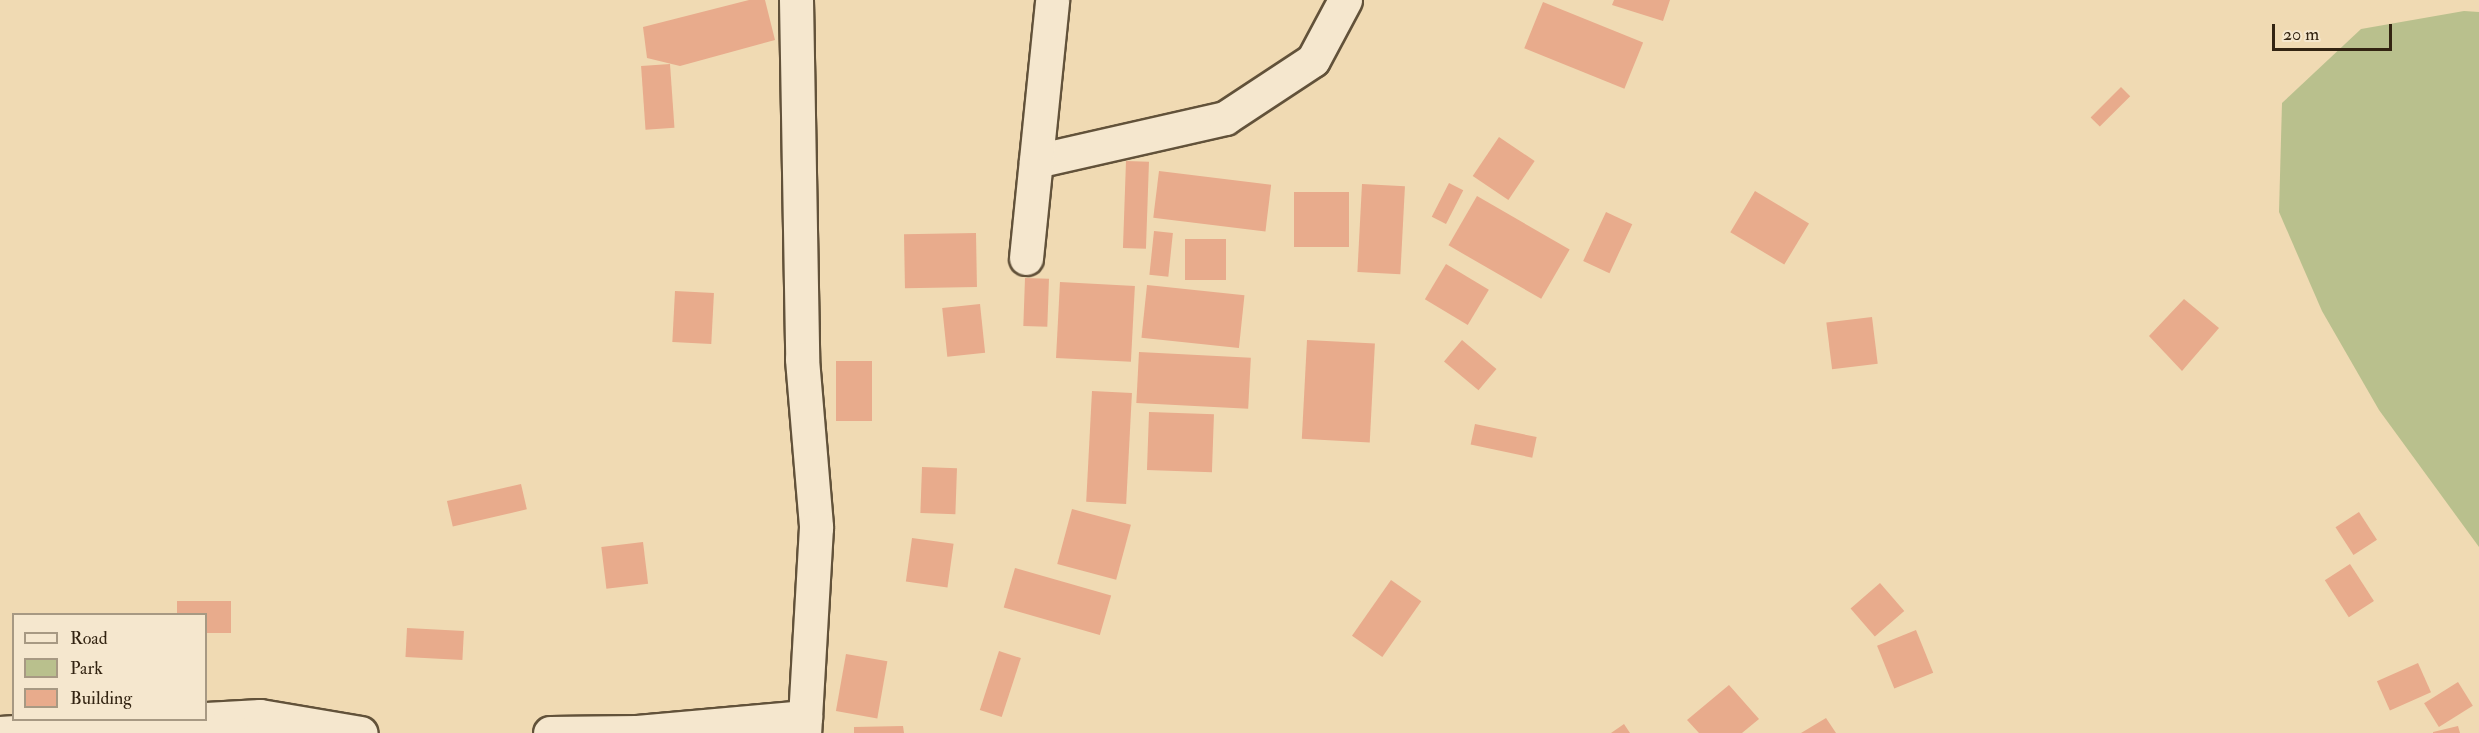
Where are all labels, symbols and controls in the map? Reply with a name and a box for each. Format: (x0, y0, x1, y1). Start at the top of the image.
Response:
scale bar (2275, 12, 2395, 50)
text: 20 m (2283, 23, 2319, 46)
legend (12, 613, 207, 721)
text: Road (70, 627, 108, 650)
text: Park (70, 657, 103, 680)
text: Building (70, 687, 132, 710)

